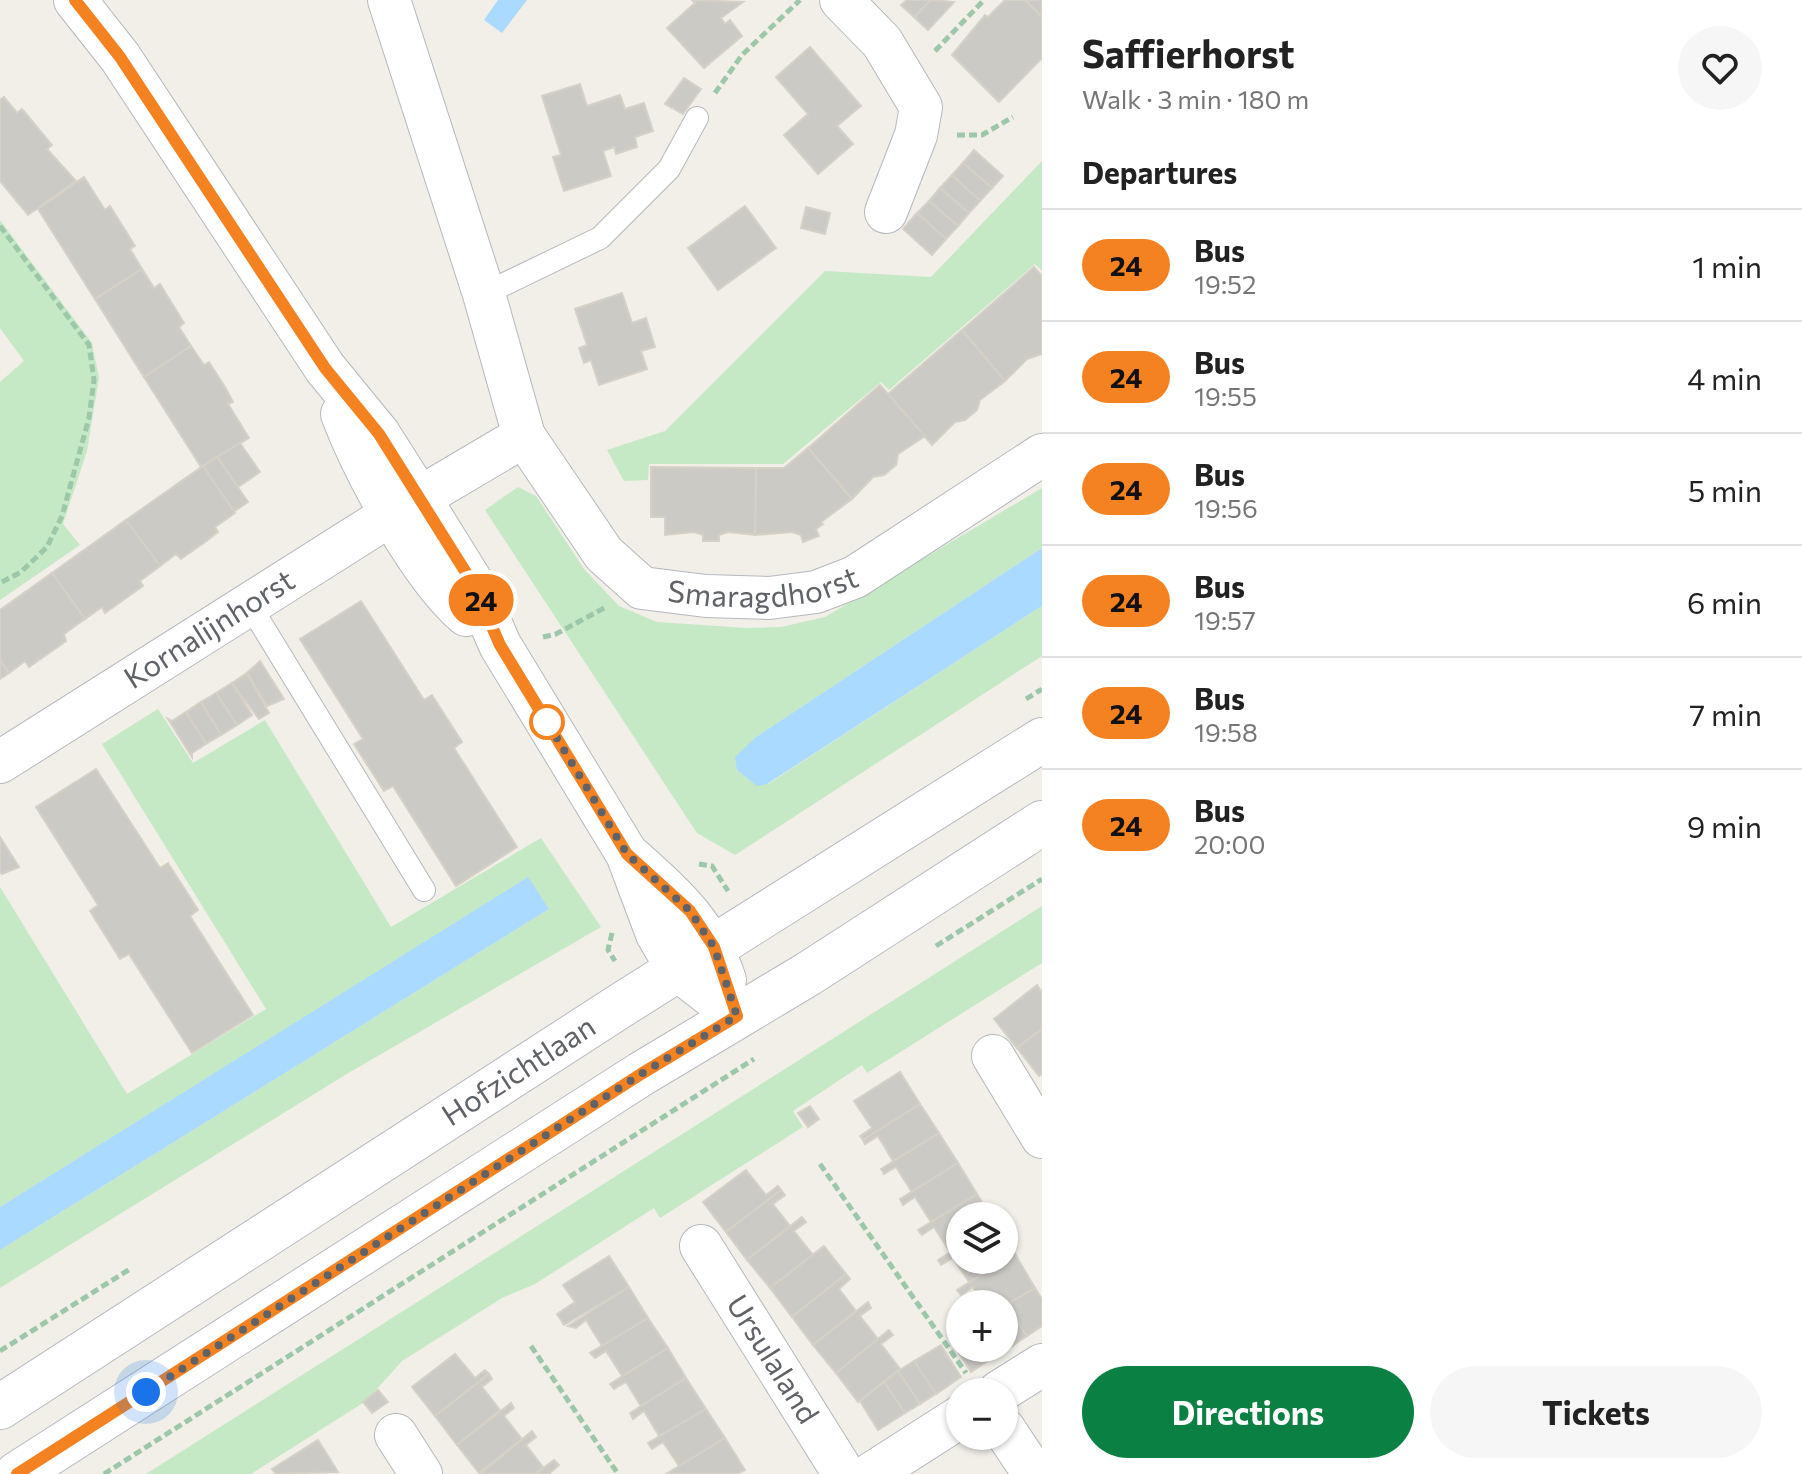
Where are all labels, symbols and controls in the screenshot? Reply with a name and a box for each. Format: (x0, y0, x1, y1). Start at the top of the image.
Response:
button: heart (1678, 26, 1762, 110)
text: Saffierhorst (1082, 29, 1295, 76)
text: Walk · 3 min · 180 m (1082, 83, 1309, 114)
text: Departures (1082, 153, 1237, 190)
text: Bus (1194, 231, 1245, 268)
text: 1 min (1692, 247, 1762, 284)
text: 24 (1110, 248, 1142, 282)
text: 19:52 (1194, 268, 1256, 299)
text: Bus (1194, 343, 1245, 380)
text: 4 min (1687, 359, 1762, 396)
text: 24 (1110, 360, 1142, 394)
text: 19:55 (1194, 380, 1257, 411)
text: Bus (1194, 455, 1245, 492)
text: 5 min (1688, 471, 1762, 508)
text: 24 (1110, 472, 1142, 506)
text: 19:56 (1194, 492, 1258, 523)
street label: Smaragdhorst (666, 557, 863, 614)
street label: Kornalijnhorst (116, 560, 300, 695)
text: Bus (1194, 567, 1245, 604)
line badge: 24 (445, 574, 517, 626)
text: 24 (465, 583, 497, 617)
text: 6 min (1687, 583, 1762, 620)
text: 24 (1110, 584, 1142, 618)
text: 19:57 (1194, 604, 1256, 635)
text: Bus (1194, 679, 1245, 716)
text: 7 min (1689, 695, 1762, 732)
text: 24 (1110, 696, 1142, 730)
unlabelled marker (530, 705, 564, 739)
text: 19:58 (1194, 716, 1258, 747)
text: Bus (1194, 791, 1245, 828)
text: 9 min (1687, 807, 1762, 844)
text: 24 (1110, 808, 1142, 842)
text: 20:00 (1194, 828, 1265, 859)
street label: Hofzichtlaan (434, 1006, 601, 1132)
map controls (946, 1202, 1018, 1450)
button: layers (946, 1202, 1018, 1274)
street label: Ursulaland (720, 1287, 829, 1429)
button: + (946, 1290, 1018, 1362)
button: Directions (1082, 1366, 1414, 1458)
button: Tickets (1430, 1366, 1762, 1458)
your location (126, 1372, 166, 1412)
button: − (946, 1378, 1018, 1450)

